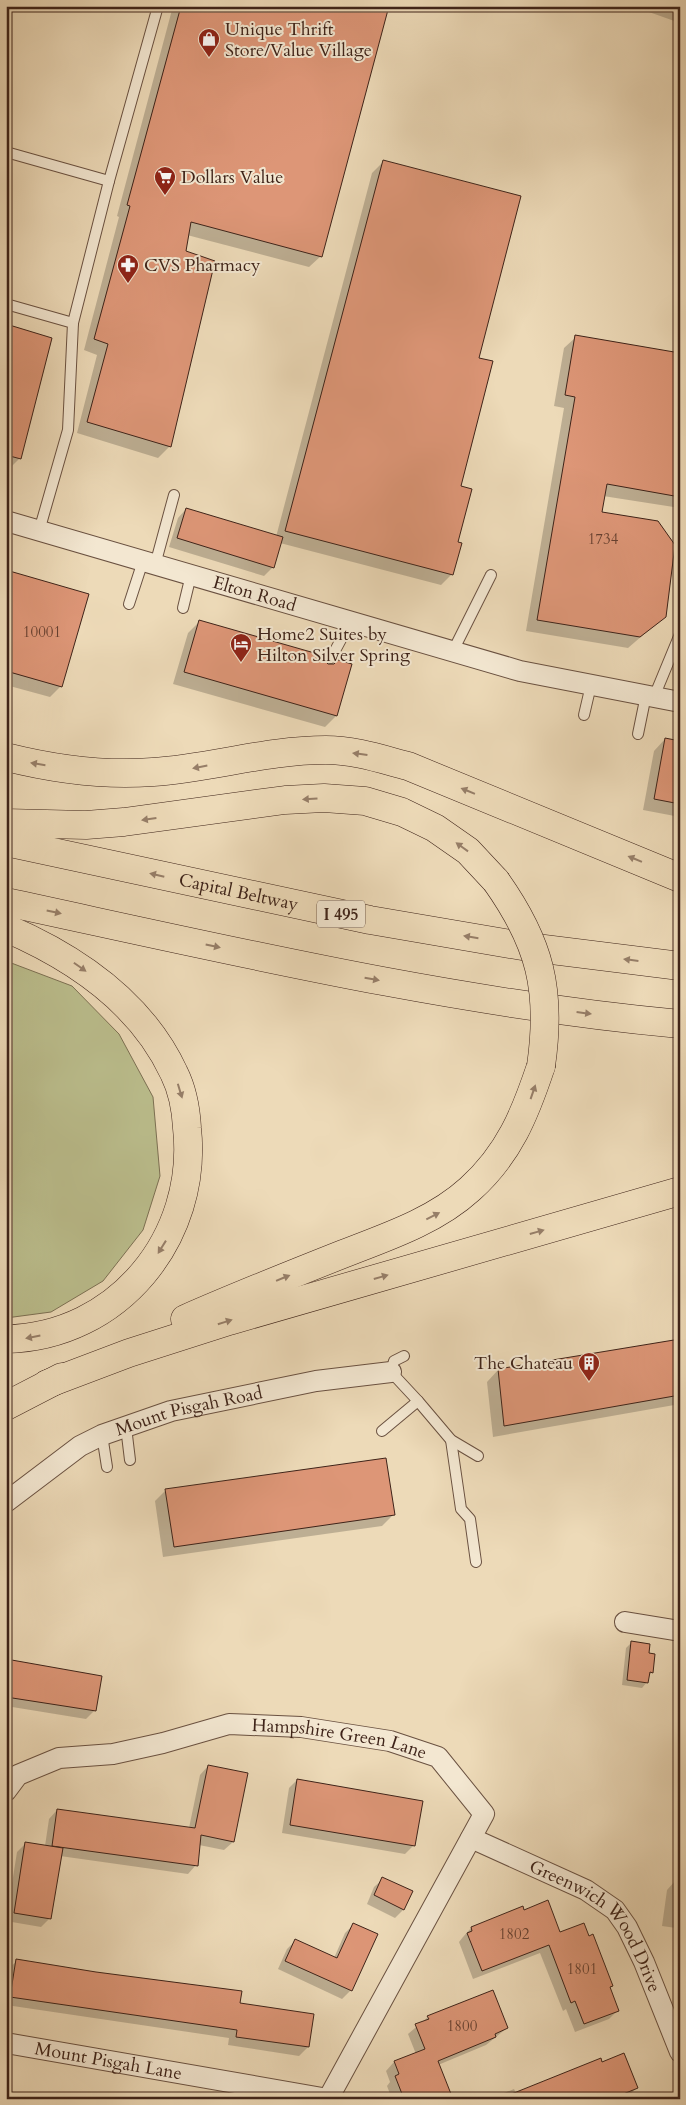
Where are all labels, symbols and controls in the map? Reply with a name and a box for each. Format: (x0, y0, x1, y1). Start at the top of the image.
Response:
place label: Unique Thrift Store/Value Village (225, 17, 372, 63)
shop icon: Unique Thrift Store/Value Village (197, 27, 221, 58)
supermarket icon: Dollars Value (153, 165, 177, 196)
place label: Dollars Value (181, 165, 283, 190)
pharmacy icon: CVS Pharmacy (116, 253, 140, 284)
place label: CVS Pharmacy (144, 253, 261, 278)
house number: 1734 (588, 529, 619, 549)
street label: Elton Road (210, 570, 300, 618)
house number: 10001 (23, 622, 61, 642)
place label: Home2 Suites by Hilton Silver Spring (257, 622, 411, 668)
hotel icon: Home2 Suites by Hilton Silver Spring (229, 632, 253, 663)
one-way arrow (352, 750, 368, 758)
one-way arrow (30, 760, 46, 768)
one-way arrow (192, 763, 207, 771)
one-way arrow (461, 786, 475, 794)
one-way arrow (302, 795, 318, 803)
one-way arrow (141, 815, 157, 823)
one-way arrow (456, 841, 469, 852)
one-way arrow (628, 855, 642, 863)
street label: Capital Beltway (177, 867, 301, 917)
one-way arrow (149, 871, 164, 879)
road number: I 495 (317, 901, 365, 928)
one-way arrow (46, 908, 61, 916)
one-way arrow (462, 933, 478, 941)
one-way arrow (205, 943, 221, 951)
one-way arrow (623, 956, 639, 964)
one-way arrow (73, 962, 87, 972)
one-way arrow (364, 975, 380, 983)
one-way arrow (577, 1009, 593, 1017)
one-way arrow (177, 1083, 185, 1098)
one-way arrow (529, 1085, 537, 1100)
one-way arrow (425, 1211, 440, 1220)
one-way arrow (530, 1228, 545, 1236)
one-way arrow (158, 1241, 167, 1254)
one-way arrow (374, 1273, 389, 1281)
one-way arrow (276, 1274, 290, 1282)
one-way arrow (218, 1318, 233, 1326)
one-way arrow (26, 1333, 41, 1341)
place label: The Chateau (474, 1351, 573, 1376)
building icon: The Chateau (577, 1351, 601, 1382)
street label: Mount Pisgah Road (112, 1380, 265, 1442)
street label: Hampshire Green Lane (251, 1713, 430, 1765)
street label: Greenwich Wood Drive (525, 1854, 667, 1996)
house number: 1802 (499, 1924, 530, 1944)
house number: 1801 (567, 1959, 597, 1979)
house number: 1800 (447, 2016, 478, 2036)
street label: Mount Pisgah Lane (33, 2036, 184, 2086)

